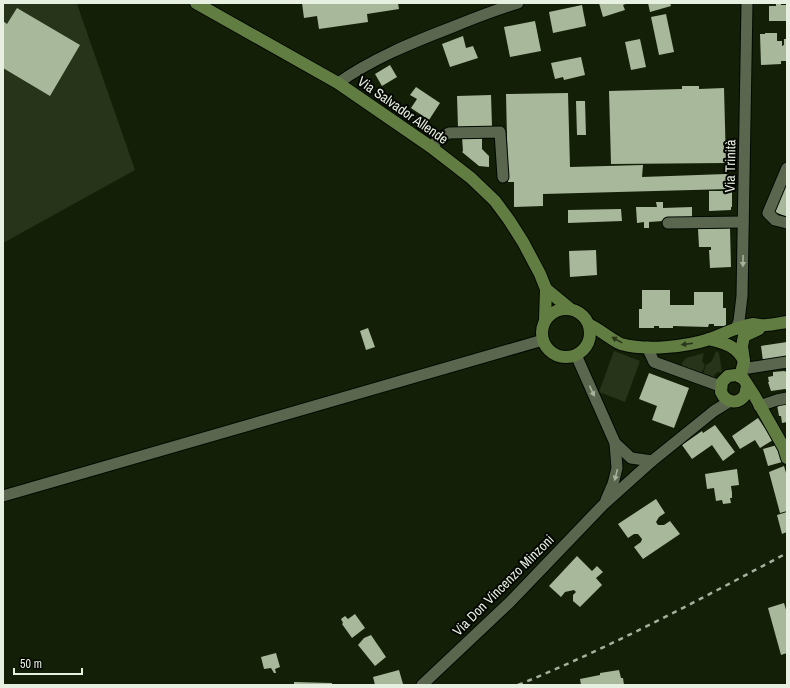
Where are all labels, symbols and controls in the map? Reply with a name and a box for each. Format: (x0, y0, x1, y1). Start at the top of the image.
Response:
street label: Via Salvador Allende (354, 72, 452, 148)
street label: Via Trinità (721, 139, 739, 193)
one-way arrow (740, 255, 746, 268)
one-way arrow (611, 337, 623, 344)
one-way arrow (681, 341, 694, 347)
one-way arrow (589, 385, 595, 396)
one-way arrow (612, 469, 618, 481)
street label: Via Don Vincenzo Minzoni (448, 530, 558, 640)
scale bar (14, 650, 82, 676)
text: 50 m (20, 656, 42, 672)

